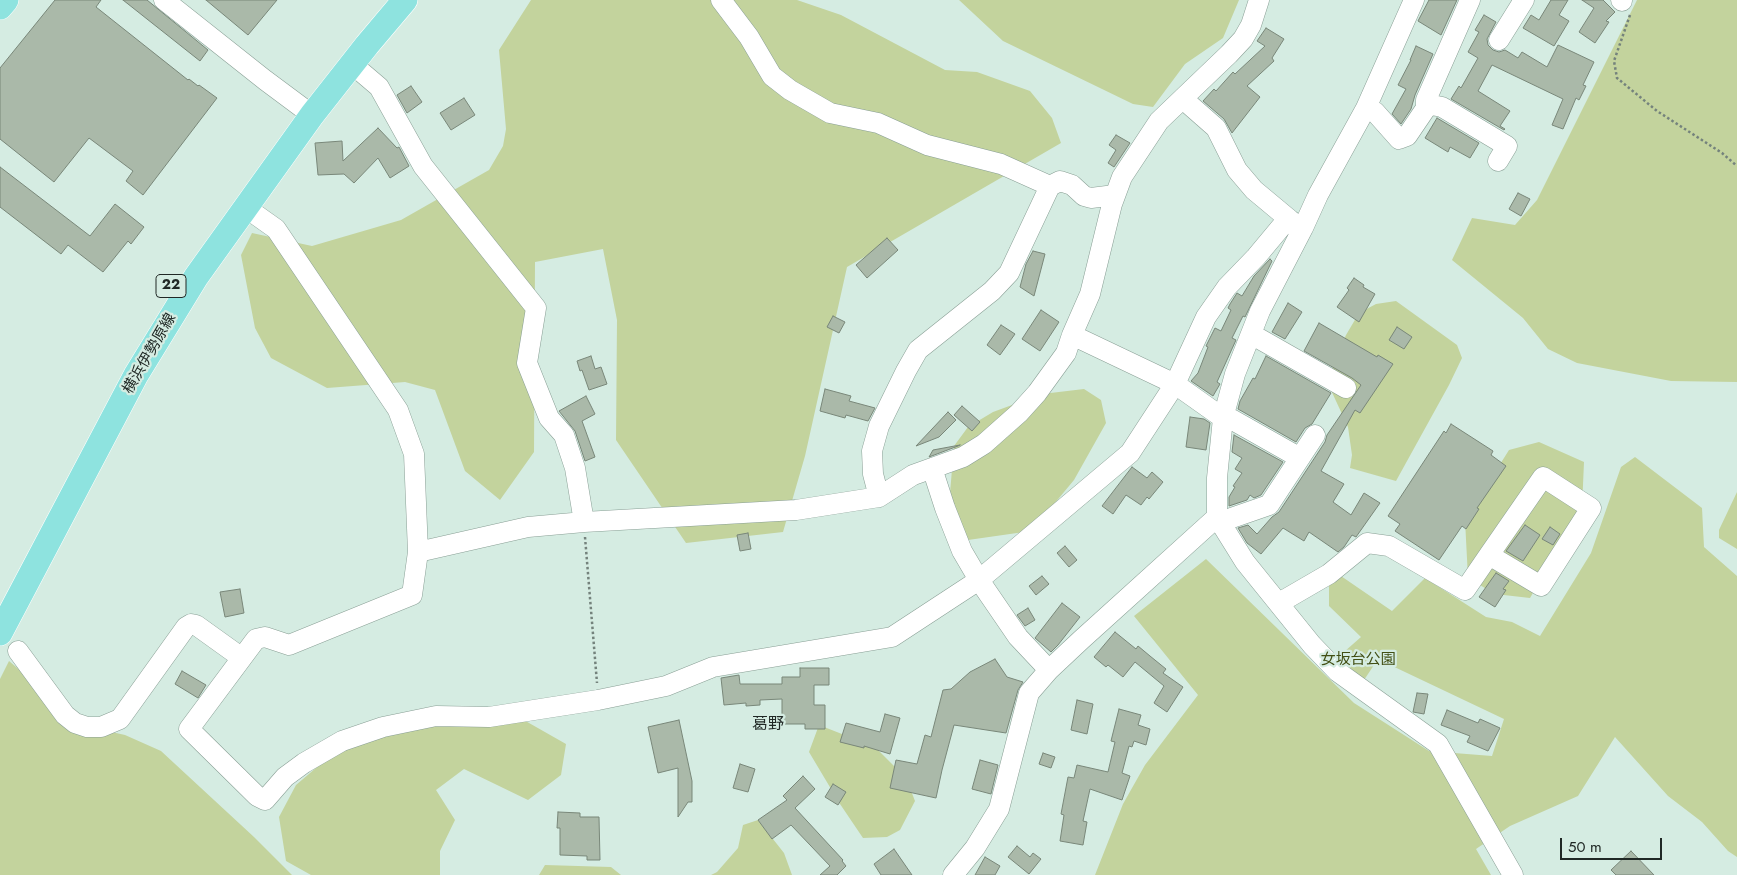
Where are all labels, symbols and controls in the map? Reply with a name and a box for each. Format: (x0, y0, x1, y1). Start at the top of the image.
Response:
road number: 22 (156, 274, 186, 298)
street label: 横浜伊勢原線 (120, 311, 180, 397)
park label: 女坂台公園 (1321, 651, 1395, 669)
district label: 葛野 (752, 715, 784, 735)
scale bar (1562, 828, 1664, 860)
text: 50 m (1568, 836, 1602, 858)

